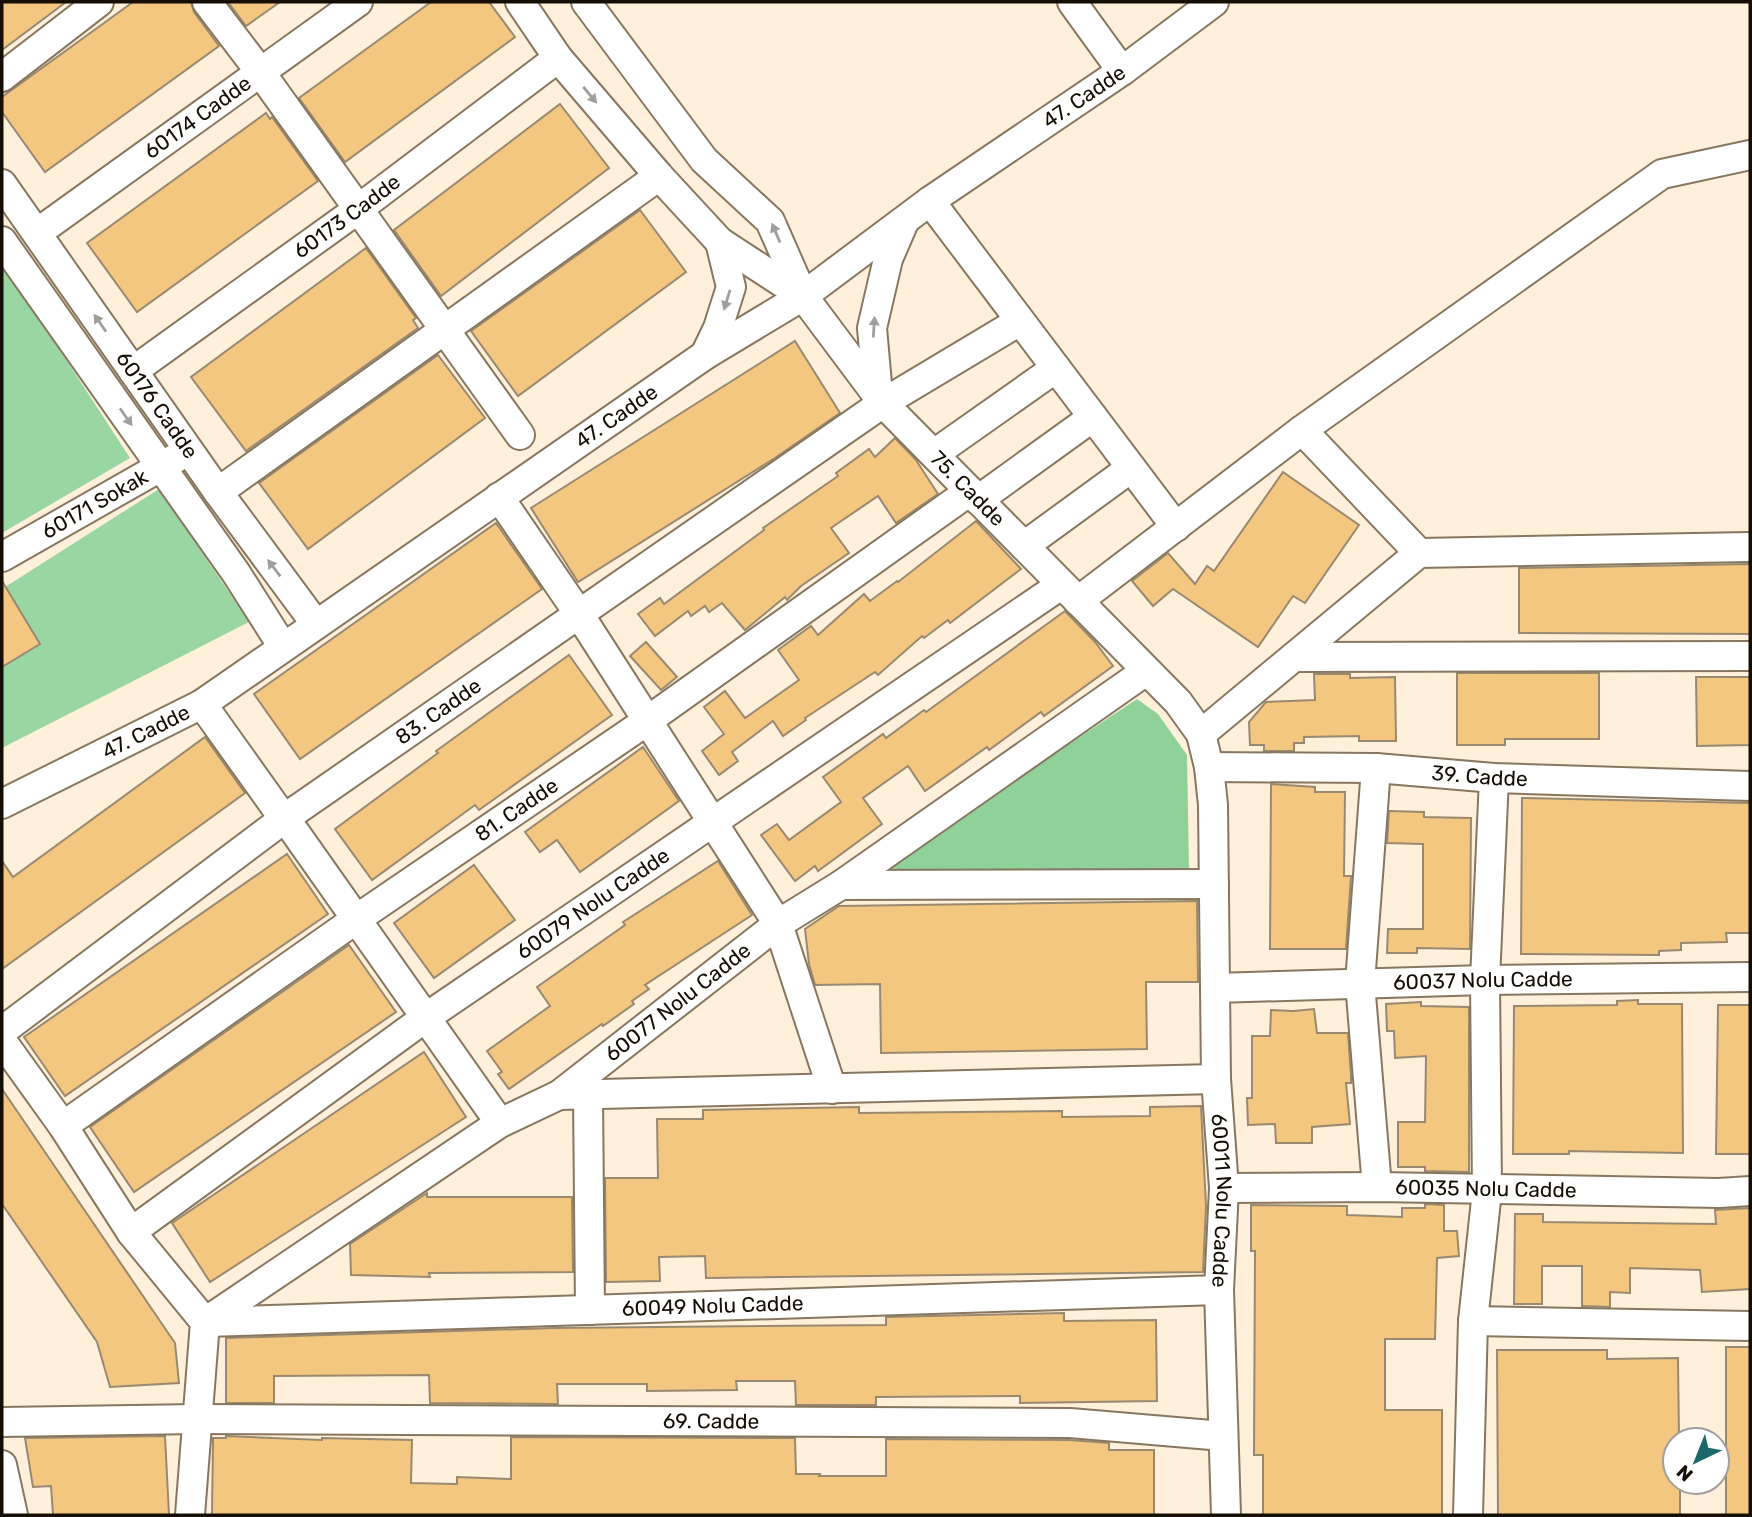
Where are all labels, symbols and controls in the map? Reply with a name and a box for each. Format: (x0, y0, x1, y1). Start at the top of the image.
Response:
street label: 47. Cadde (1038, 59, 1130, 133)
street label: 60174 Cadde (139, 70, 256, 164)
one-way arrow (582, 87, 597, 104)
street label: 60173 Cadde (289, 169, 405, 263)
one-way arrow (770, 223, 781, 244)
one-way arrow (722, 289, 732, 310)
one-way arrow (93, 314, 107, 332)
one-way arrow (869, 316, 880, 338)
street label: 60176 Cadde (111, 346, 204, 463)
street label: 47. Cadde (570, 379, 662, 453)
one-way arrow (118, 408, 132, 426)
street label: 75. Cadde (925, 445, 1010, 531)
street label: 60171 Sokak (37, 463, 152, 544)
one-way arrow (267, 560, 282, 578)
street label: 83. Cadde (390, 673, 486, 750)
street label: 47. Cadde (98, 699, 194, 764)
street label: 39. Cadde (1431, 760, 1528, 791)
street label: 81. Cadde (470, 772, 563, 847)
street label: 60079 Nolu Cadde (512, 842, 674, 964)
street label: 60077 Nolu Cadde (600, 937, 755, 1066)
street label: 60037 Nolu Cadde (1393, 966, 1573, 995)
street label: 60011 Nolu Cadde (1207, 1112, 1237, 1288)
street label: 60035 Nolu Cadde (1395, 1174, 1577, 1203)
street label: 60049 Nolu Cadde (621, 1290, 804, 1321)
street label: 69. Cadde (663, 1408, 759, 1434)
north arrow (1661, 1426, 1731, 1496)
text: N (1672, 1460, 1698, 1486)

